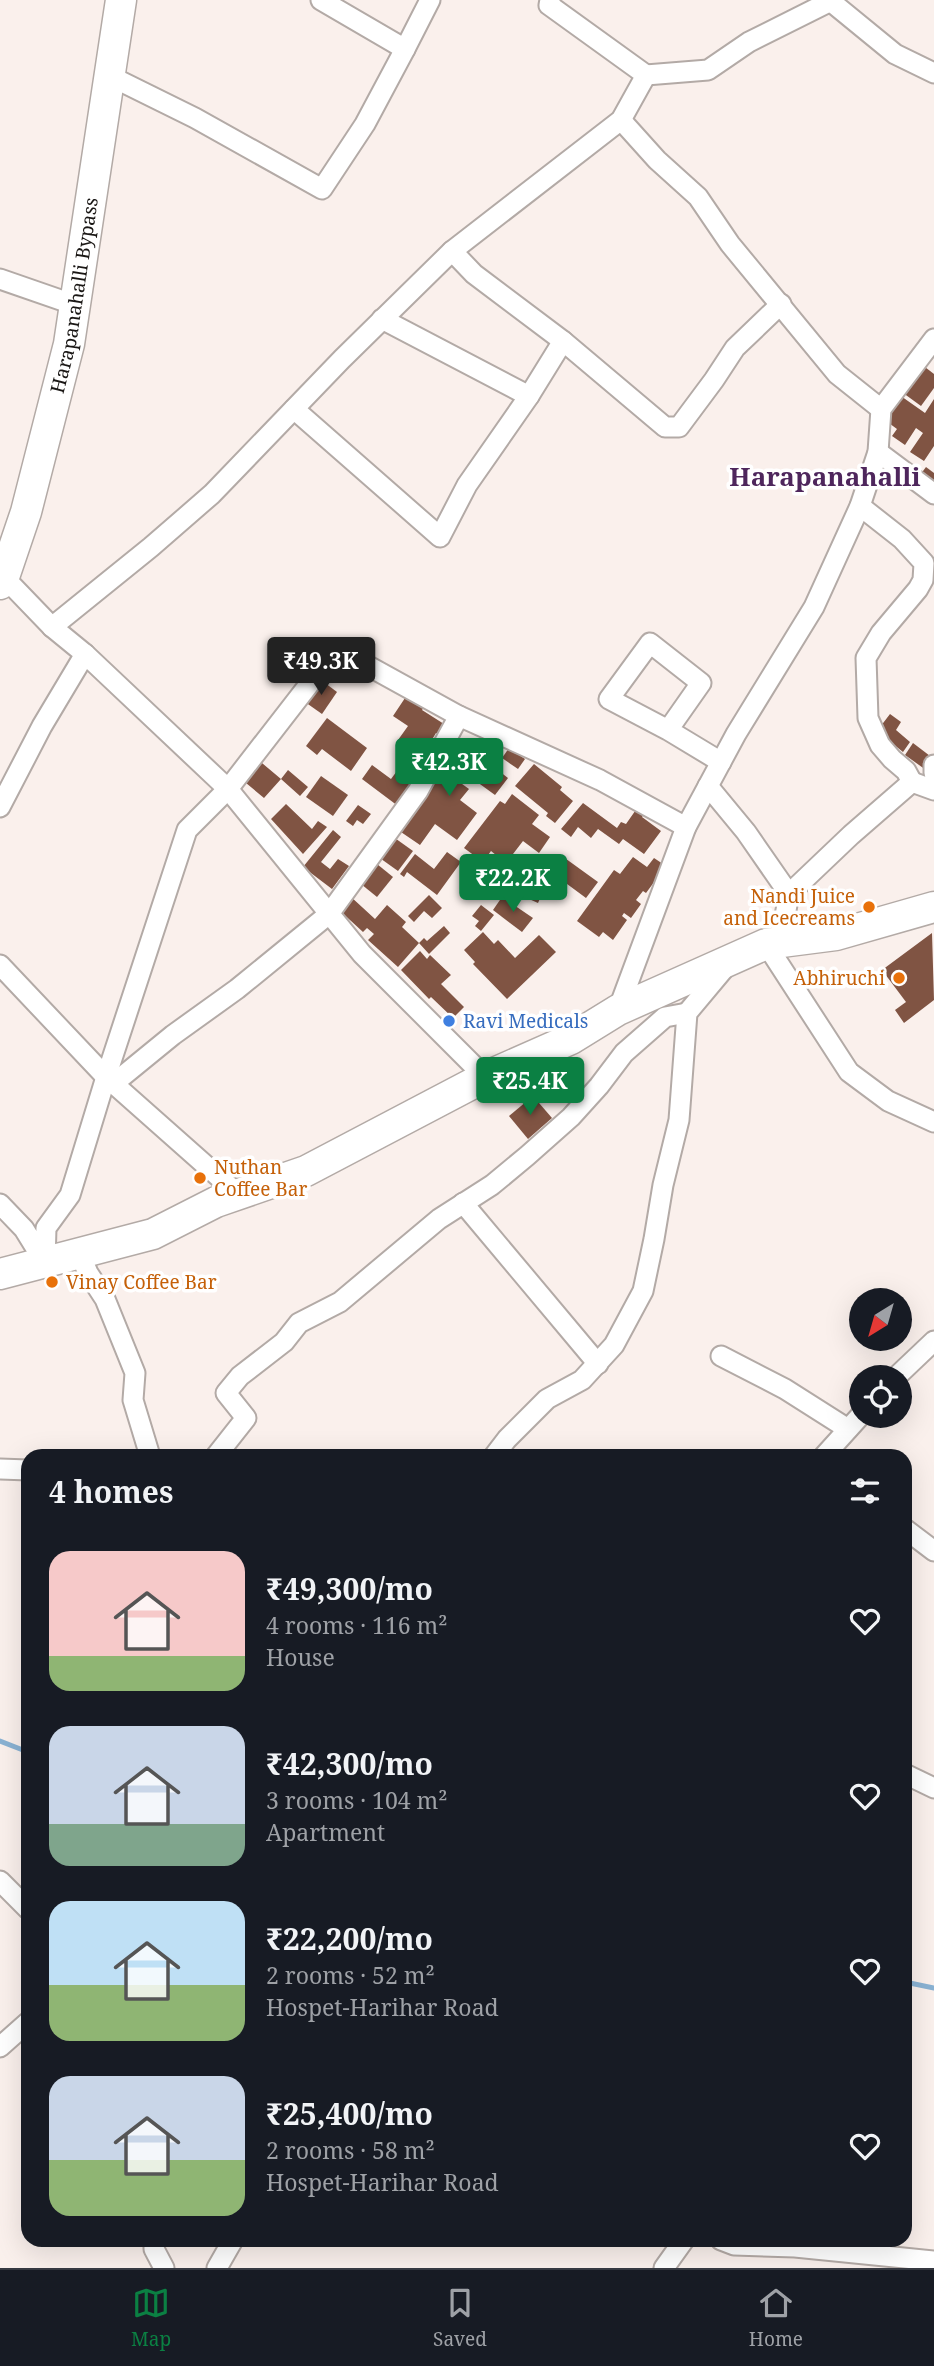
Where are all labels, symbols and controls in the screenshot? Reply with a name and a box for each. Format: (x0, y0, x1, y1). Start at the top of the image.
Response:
street label: Harapanahalli Bypass (44, 196, 104, 396)
district label: Harapanahalli (729, 458, 921, 494)
pin: ₹49.3K (264, 638, 378, 697)
text: ₹49.3K (283, 644, 359, 676)
pin: ₹42.3K (392, 738, 506, 798)
text: ₹42.3K (411, 745, 487, 777)
pin: ₹22.2K (456, 855, 570, 914)
text: ₹22.2K (475, 861, 551, 893)
place label: Nandi Juice and Icecreams (723, 883, 855, 931)
marker: Nandi Juice and Icecreams (861, 899, 877, 915)
place label: Abhiruchi (793, 965, 885, 991)
marker: Abhiruchi (891, 970, 907, 986)
place label: Ravi Medicals (463, 1008, 588, 1034)
marker: Ravi Medicals (441, 1013, 457, 1029)
pin: ₹25.4K (473, 1058, 587, 1117)
text: ₹25.4K (492, 1064, 568, 1096)
place label: Nuthan Coffee Bar (214, 1154, 307, 1202)
marker: Nuthan Coffee Bar (192, 1170, 208, 1186)
place label: Vinay Coffee Bar (66, 1269, 217, 1295)
marker: Vinay Coffee Bar (44, 1274, 60, 1290)
north arrow (849, 1288, 912, 1351)
map controls (849, 1288, 912, 1428)
button: locate (849, 1365, 912, 1428)
text: 4 homes (49, 1471, 173, 1512)
icon: filters (846, 1472, 884, 1510)
text: ₹49,300/mo (266, 1568, 433, 1609)
icon: home (105, 1579, 189, 1663)
icon: heart (846, 1602, 884, 1640)
text: 4 rooms · 116 m² (266, 1609, 448, 1641)
text: House (266, 1641, 335, 1673)
text: ₹42,300/mo (266, 1743, 433, 1784)
icon: home (105, 1754, 189, 1838)
icon: heart (846, 1777, 884, 1815)
text: 3 rooms · 104 m² (266, 1784, 448, 1816)
text: Apartment (266, 1816, 385, 1848)
text: ₹22,200/mo (266, 1918, 433, 1959)
icon: home (105, 1929, 189, 2013)
icon: heart (846, 1952, 884, 1990)
text: 2 rooms · 52 m² (266, 1959, 435, 1991)
text: Hospet-Harihar Road (266, 1991, 499, 2023)
text: ₹25,400/mo (266, 2093, 433, 2134)
icon: home (105, 2104, 189, 2188)
icon: heart (846, 2127, 884, 2165)
text: 2 rooms · 58 m² (266, 2134, 435, 2166)
text: Hospet-Harihar Road (266, 2166, 499, 2198)
tab: Map (131, 2284, 171, 2352)
tab: Saved (433, 2284, 487, 2352)
tab: Home (749, 2284, 803, 2352)

